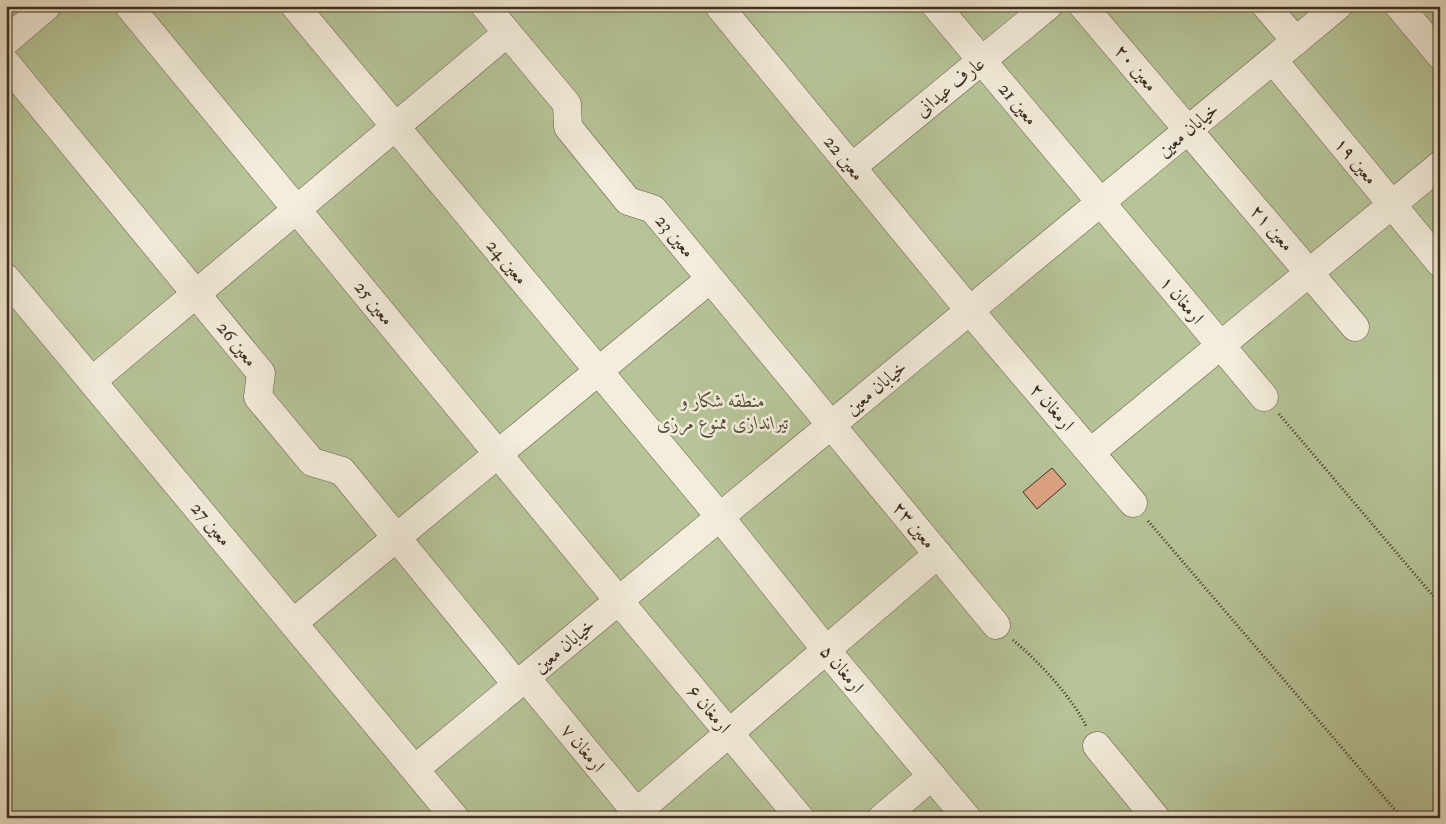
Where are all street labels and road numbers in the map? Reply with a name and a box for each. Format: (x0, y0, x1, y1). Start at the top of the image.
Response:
street label: معین ۲۰ (1109, 39, 1163, 97)
street label: عارف عیدانی (910, 52, 990, 122)
street label: معین 21 (993, 77, 1043, 131)
street label: خیابان معین (1152, 97, 1224, 163)
street label: معین 22 (818, 130, 870, 186)
street label: معین ۱۹ (1329, 132, 1383, 190)
street label: معین ۲۱ (1245, 199, 1299, 257)
street label: معین 23 (650, 209, 700, 263)
street label: معین 24 (481, 234, 533, 290)
street label: ارمغان ۱ (1155, 271, 1209, 329)
street label: معین 25 (349, 276, 399, 330)
street label: معین 26 (211, 316, 263, 372)
street label: خیابان معین (840, 355, 912, 421)
street label: ارمغان ۲ (1024, 378, 1080, 436)
street label: معین ۲۳ (887, 496, 941, 554)
street label: معین 27 (185, 497, 237, 551)
street label: خیابان معین (528, 613, 600, 679)
street label: ارمغان ۵ (815, 640, 869, 698)
street label: ارمغان ۶ (682, 680, 736, 738)
street label: ارمغان ۷ (556, 719, 610, 777)

